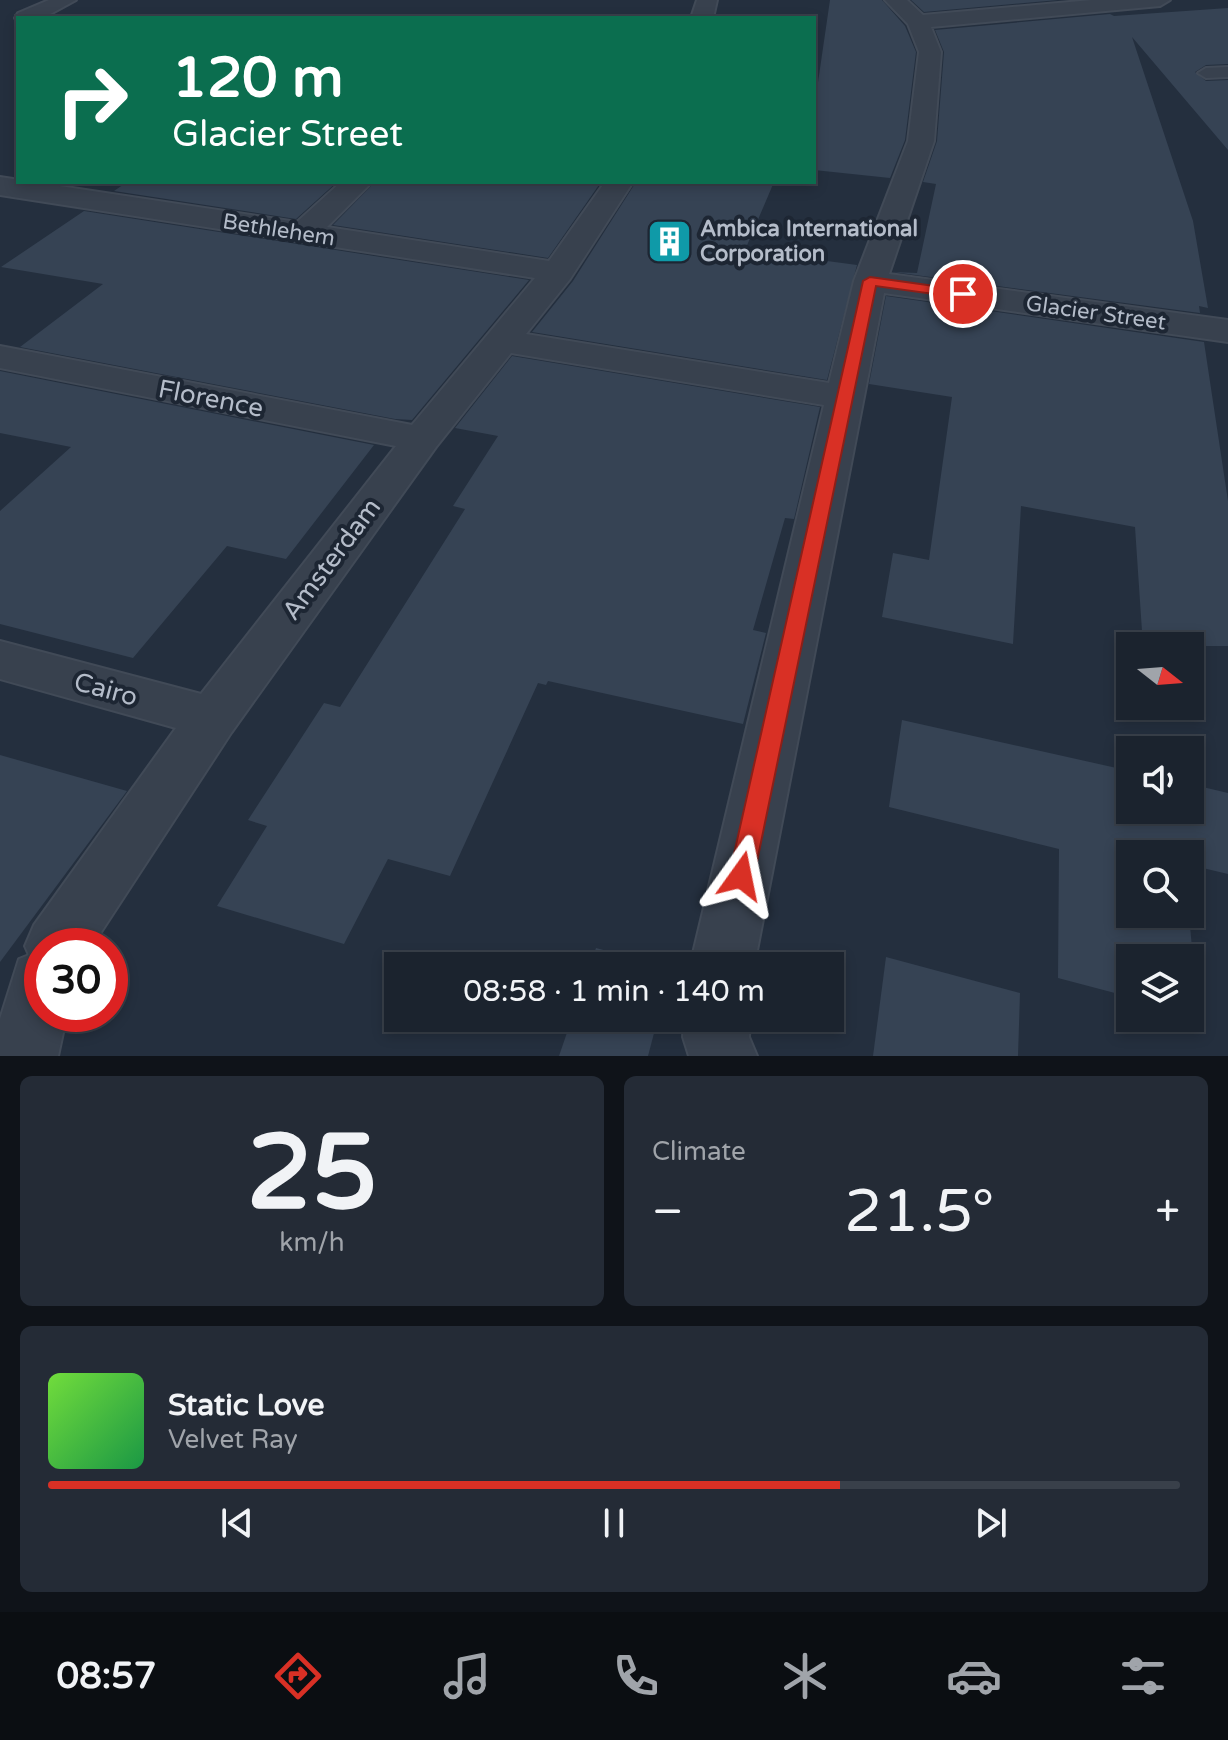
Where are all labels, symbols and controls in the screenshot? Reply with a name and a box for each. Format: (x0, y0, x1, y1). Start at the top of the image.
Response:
text: 120 m (172, 45, 343, 112)
icon: right (40, 48, 144, 152)
text: Glacier Street (172, 113, 403, 156)
street label: Bethlehem (221, 208, 337, 252)
place label: Ambica International Corporation (700, 216, 918, 267)
building icon: Ambica International Corporation (645, 217, 693, 265)
pin (929, 260, 997, 328)
icon: arrive (941, 272, 985, 316)
street label: Glacier Street (1024, 290, 1168, 336)
street label: Florence (156, 373, 266, 424)
street label: Amsterdam (276, 492, 387, 626)
north arrow (1116, 632, 1204, 720)
map controls (1116, 632, 1204, 1032)
street label: Cairo (71, 666, 141, 713)
button: sound (1116, 736, 1204, 824)
position arrow (699, 834, 783, 918)
button: search (1116, 840, 1204, 928)
speed limit sign: 30 (24, 928, 128, 1032)
button: layers (1116, 944, 1204, 1032)
text: 08:58 · 1 min · 140 m (463, 973, 765, 1010)
text: 25 (247, 1112, 377, 1237)
text: Climate (652, 1136, 746, 1167)
text: 21.5° (844, 1176, 994, 1248)
text: − (652, 1186, 683, 1239)
text: + (1155, 1186, 1180, 1239)
text: km/h (279, 1227, 345, 1258)
text: Static Love (168, 1387, 324, 1424)
text: Velvet Ray (168, 1424, 298, 1455)
icon: previous (215, 1501, 259, 1545)
icon: pause (592, 1501, 636, 1545)
icon: next (969, 1501, 1013, 1545)
icon: directions (270, 1648, 326, 1704)
icon: music (439, 1648, 495, 1704)
icon: phone (608, 1648, 664, 1704)
icon: climate (777, 1648, 833, 1704)
icon: car (946, 1648, 1002, 1704)
icon: filters (1115, 1648, 1171, 1704)
text: 08:57 (57, 1655, 156, 1698)

